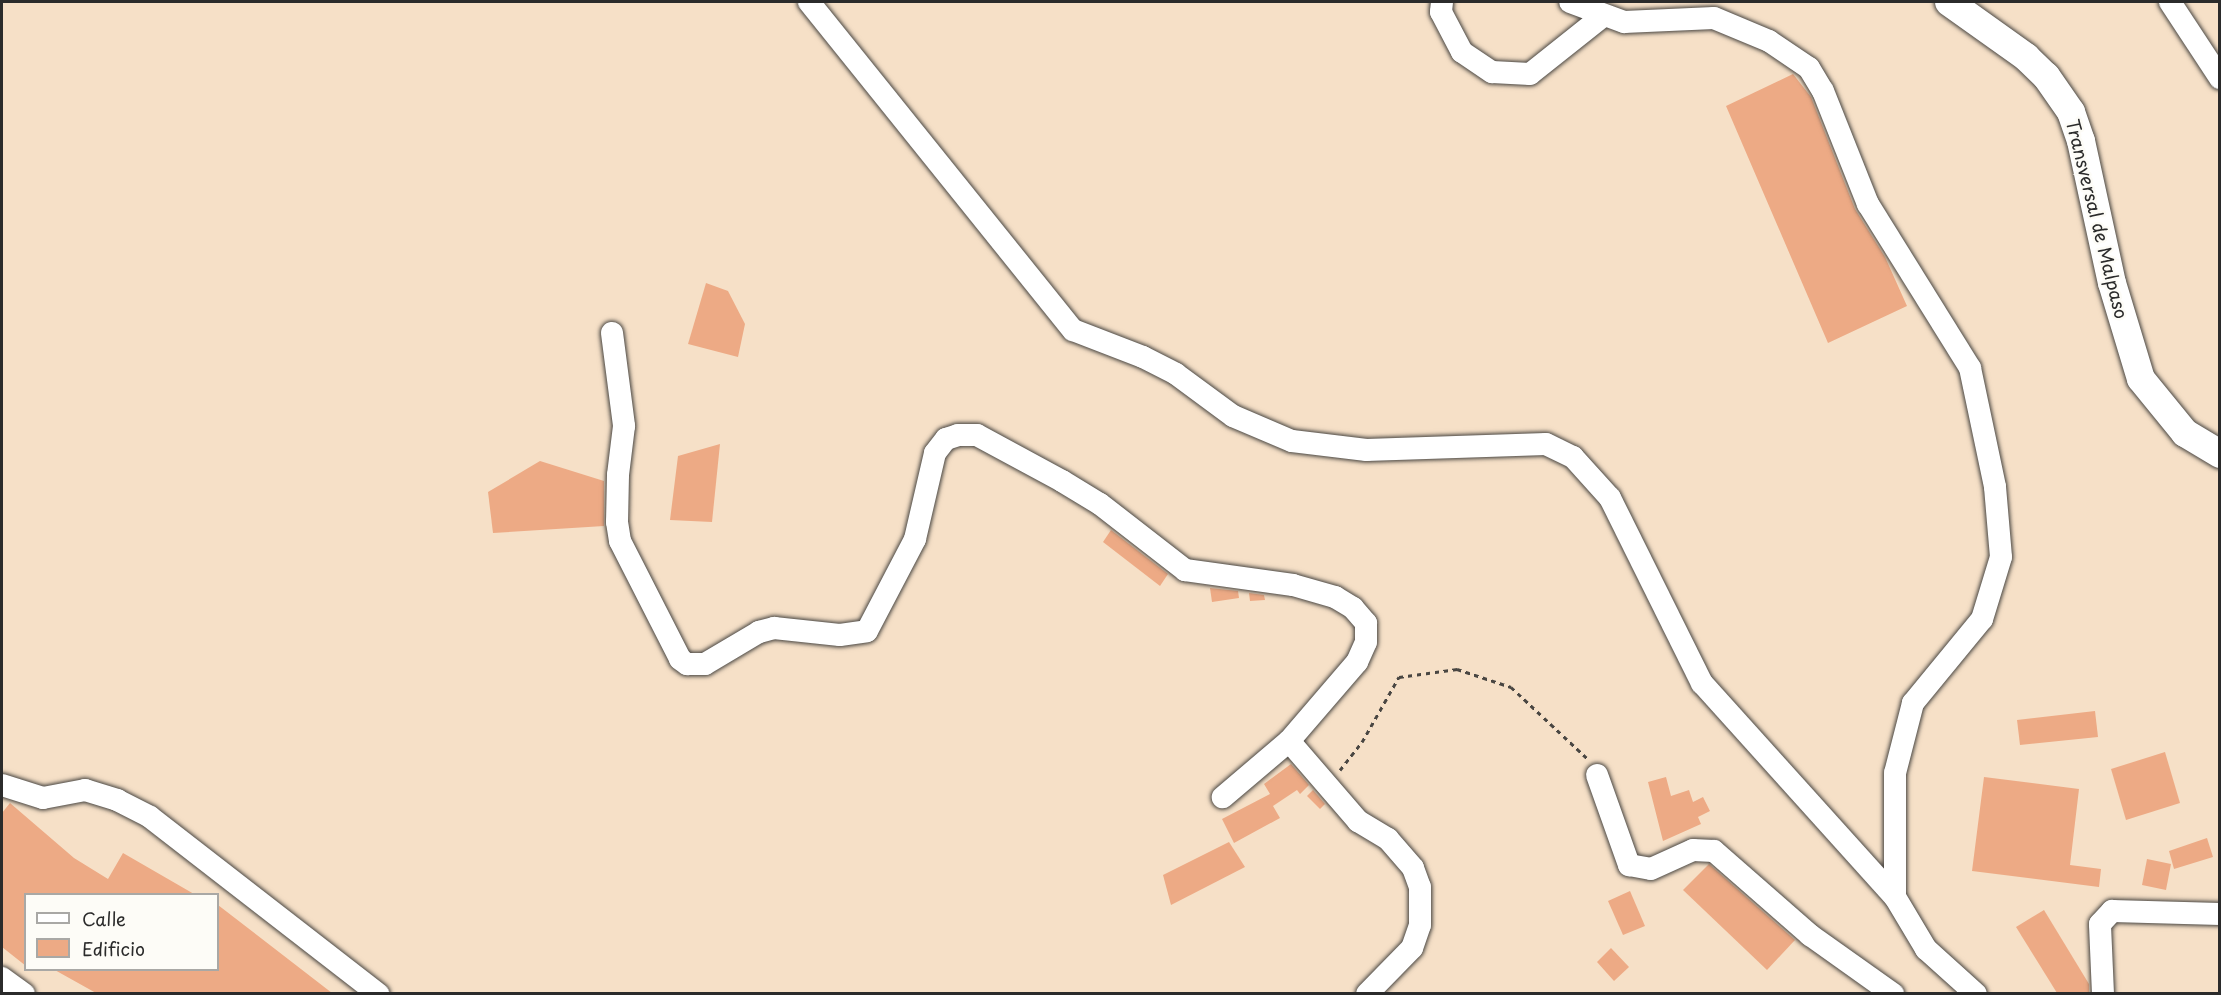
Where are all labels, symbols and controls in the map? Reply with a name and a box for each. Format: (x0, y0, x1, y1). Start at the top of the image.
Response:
street label: Transversal de Malpaso (2062, 117, 2132, 321)
legend (24, 893, 219, 971)
text: Calle (82, 905, 126, 932)
text: Edificio (82, 935, 145, 962)

